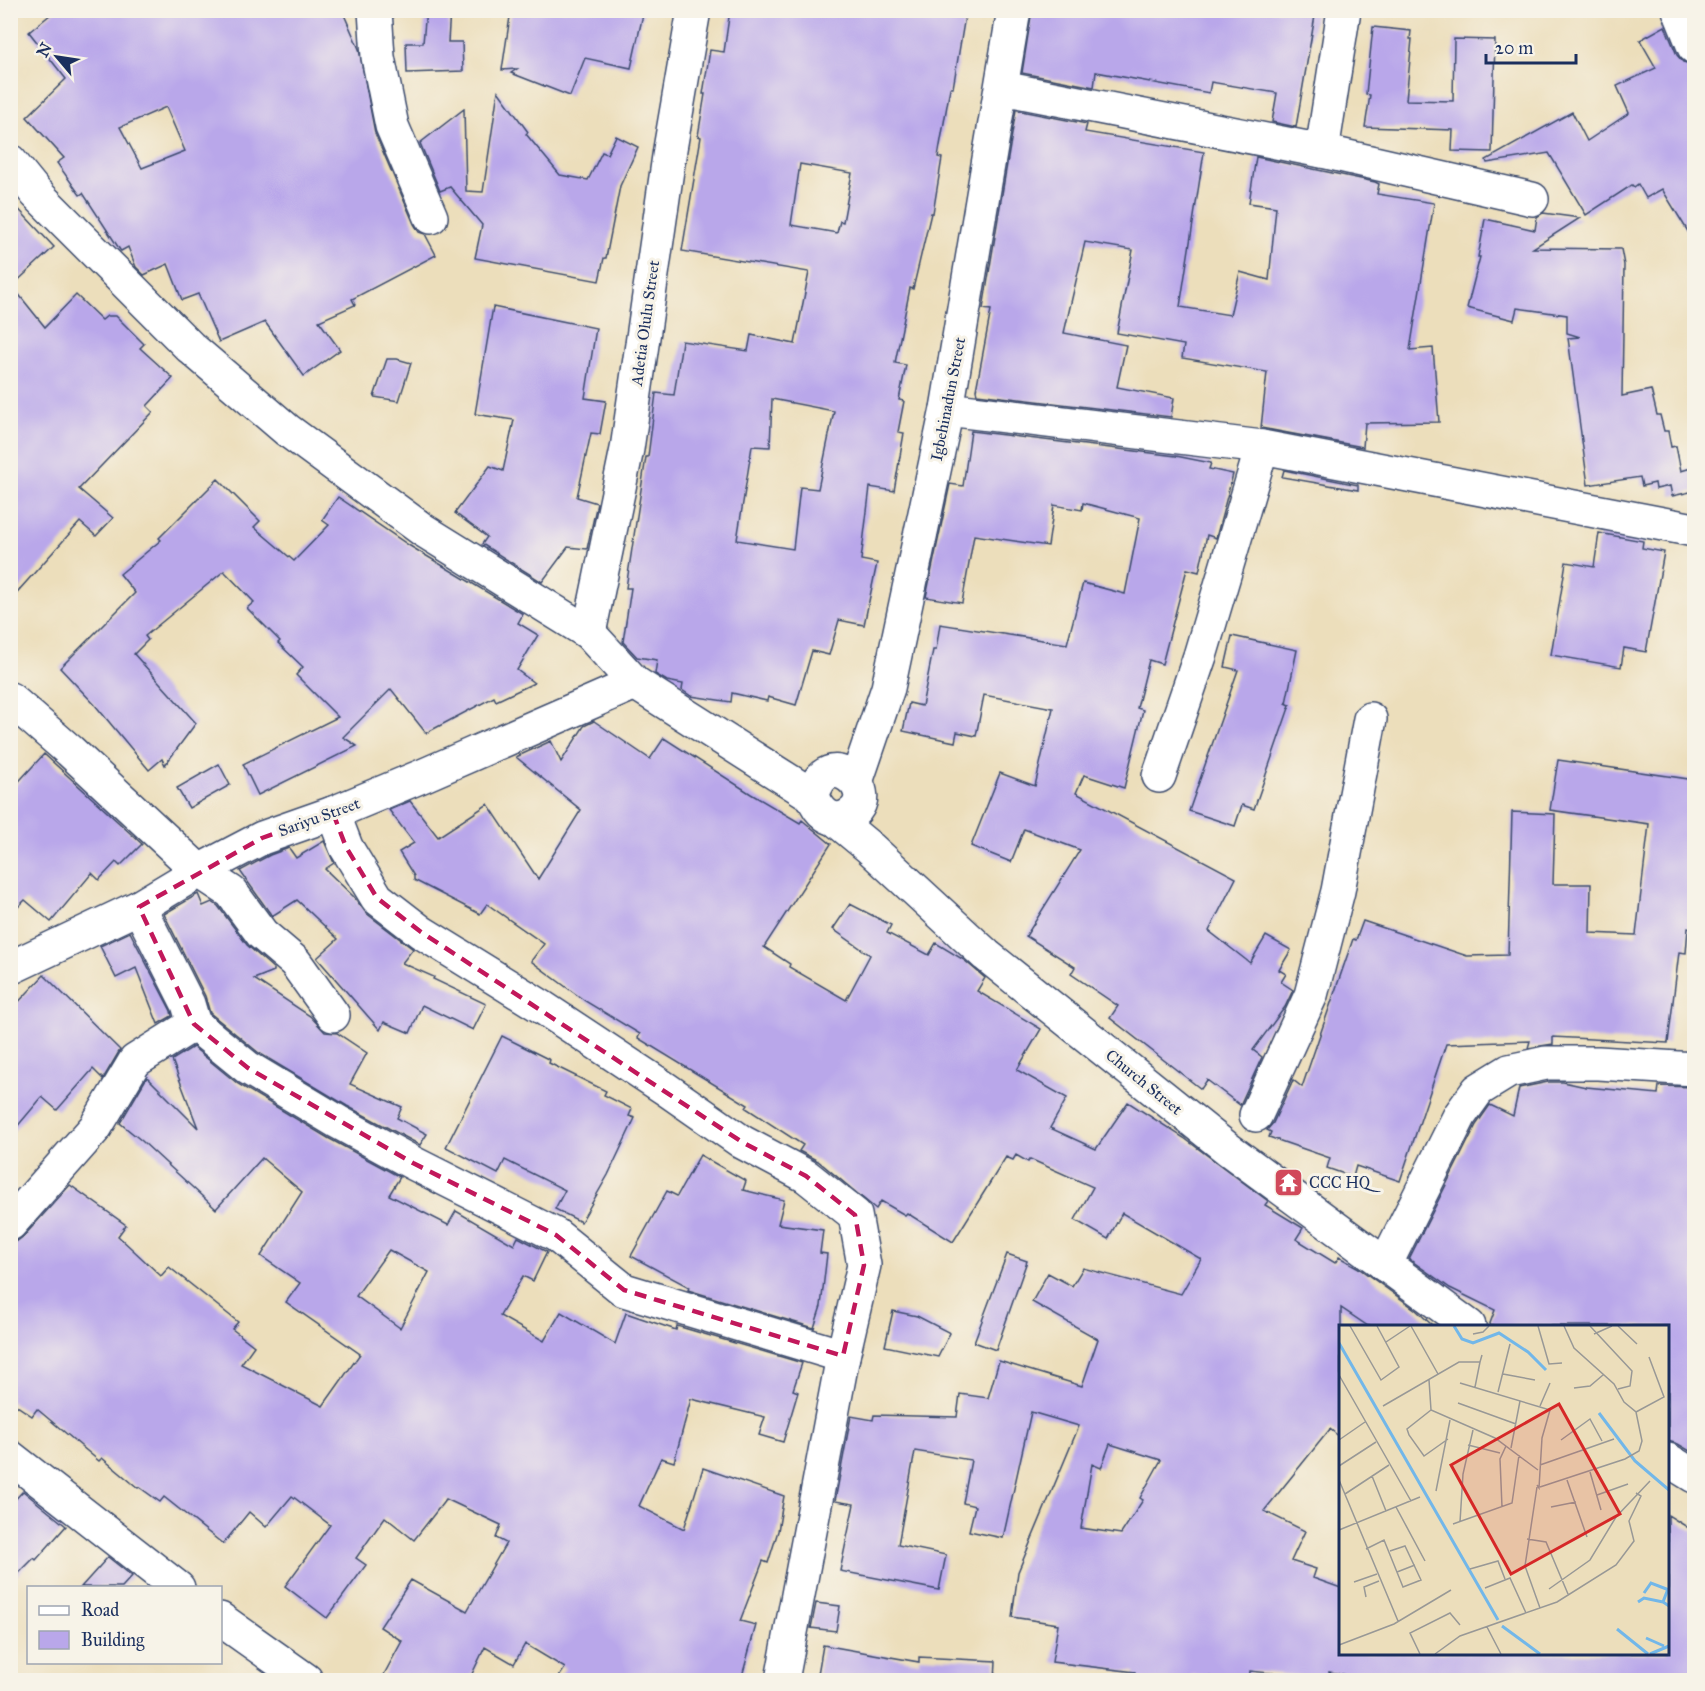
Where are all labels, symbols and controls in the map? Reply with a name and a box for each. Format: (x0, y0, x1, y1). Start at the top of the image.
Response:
north arrow (27, 27, 87, 87)
scale bar (1486, 27, 1576, 65)
text: 20 m (1495, 37, 1533, 59)
text: N (33, 39, 56, 61)
street label: Adetia Olulu Street (627, 259, 663, 388)
street label: Igbehinadun Street (927, 335, 970, 463)
street label: Sariyu Street (276, 793, 363, 841)
street label: Church Street (1102, 1045, 1186, 1119)
temple icon: CCC HQ (1272, 1166, 1304, 1198)
place label: CCC HQ (1309, 1173, 1382, 1192)
inset map (1339, 1325, 1669, 1655)
legend (27, 1586, 222, 1664)
text: Road (81, 1599, 119, 1621)
text: Building (81, 1629, 145, 1652)

